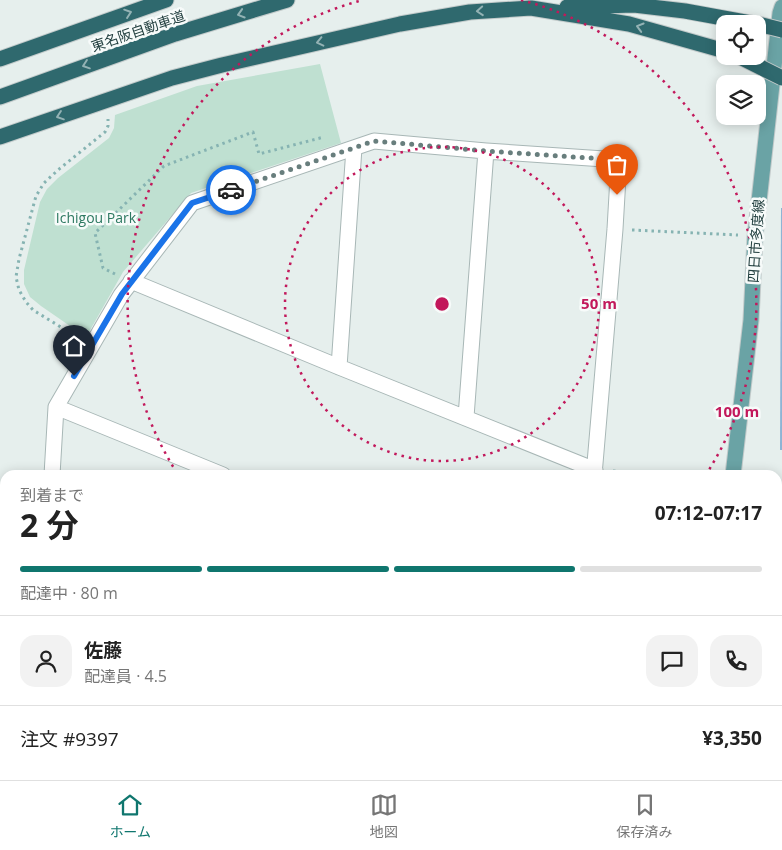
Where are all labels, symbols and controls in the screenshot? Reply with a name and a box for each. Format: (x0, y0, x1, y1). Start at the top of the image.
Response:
street label: 東名阪自動車道 (88, 6, 187, 55)
one-way arrow (475, 6, 483, 17)
one-way arrow (124, 9, 132, 19)
one-way arrow (237, 9, 245, 19)
map controls (716, 15, 766, 125)
button: locate (716, 15, 766, 65)
one-way arrow (636, 22, 645, 33)
one-way arrow (316, 36, 325, 47)
one-way arrow (83, 60, 91, 70)
button: layers (716, 75, 766, 125)
one-way arrow (56, 111, 64, 121)
pin (596, 144, 638, 195)
icon: bag (603, 151, 631, 179)
courier (206, 165, 256, 215)
icon: car (217, 176, 245, 204)
street label: 四日市多度線 (743, 198, 768, 284)
park label: Ichigou Park (56, 208, 137, 227)
text: 50 m (581, 293, 617, 313)
centre of rings (433, 295, 451, 313)
pin (53, 325, 95, 376)
icon: home (60, 332, 88, 360)
text: 100 m (715, 401, 759, 421)
text: 到着まで (20, 484, 84, 506)
text: 07:12–07:17 (655, 500, 762, 526)
text: 2 分 (20, 503, 79, 546)
text: 配達中 · 80 m (20, 582, 118, 604)
button: person (20, 635, 72, 687)
button: chat (646, 635, 698, 687)
button: phone (710, 635, 762, 687)
text: 佐藤 (84, 637, 122, 663)
text: 配達員 · 4.5 (84, 665, 167, 687)
text: ¥3,350 (702, 725, 762, 751)
text: 注文 #9397 (20, 726, 119, 752)
tab: ホーム (109, 791, 151, 841)
tab: 地図 (370, 791, 398, 841)
tab: 保存済み (617, 791, 673, 841)

